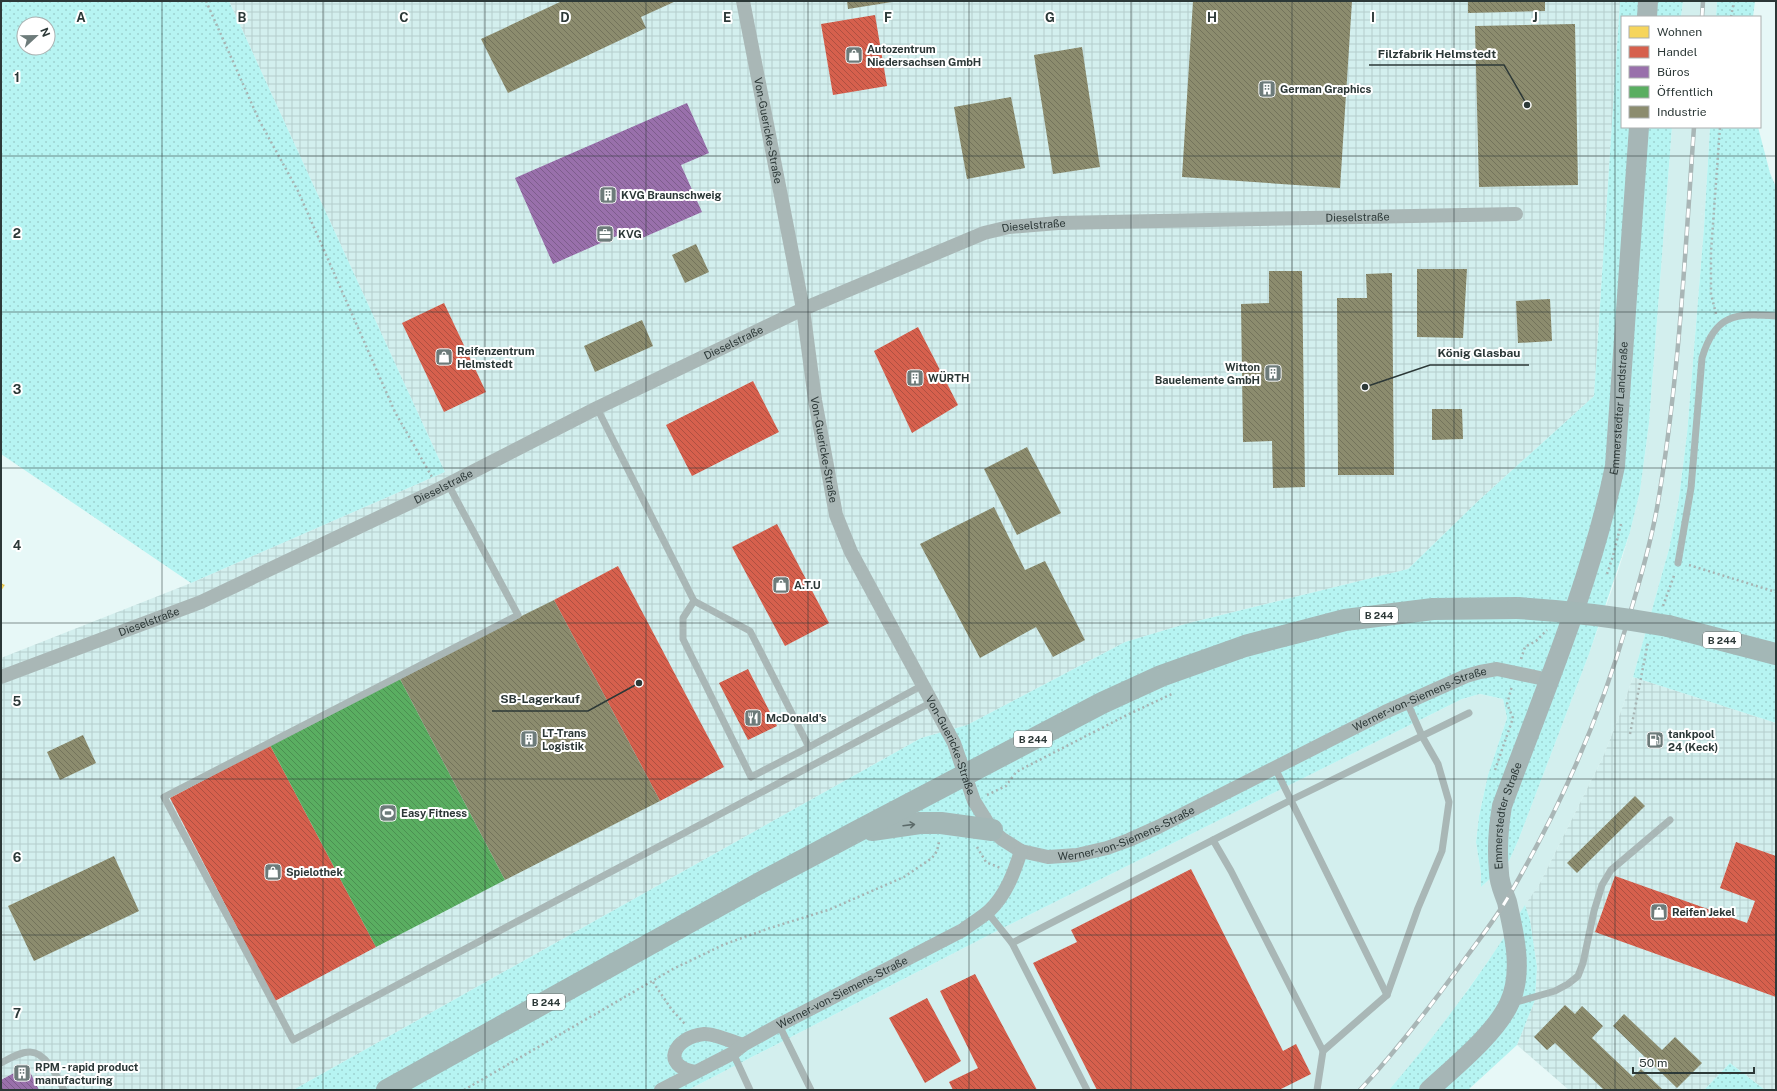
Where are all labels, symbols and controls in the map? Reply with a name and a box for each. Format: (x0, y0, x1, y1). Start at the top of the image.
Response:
text: A (76, 10, 86, 25)
text: B (238, 10, 247, 25)
text: C (399, 10, 409, 25)
text: D (560, 10, 570, 25)
text: E (723, 10, 731, 25)
text: F (884, 10, 892, 25)
text: G (1045, 10, 1055, 25)
text: H (1207, 10, 1217, 25)
text: I (1371, 10, 1375, 25)
text: J (1532, 10, 1538, 25)
north arrow (16, 16, 56, 56)
legend (1621, 16, 1761, 128)
text: Wohnen (1657, 25, 1702, 39)
text: N (38, 26, 52, 38)
callout: Filzfabrik Helmstedt (1369, 41, 1504, 65)
place label: Autozentrum Niedersachsen GmbH (867, 43, 981, 68)
shop icon: Autozentrum Niedersachsen GmbH (844, 45, 864, 65)
text: Handel (1657, 45, 1698, 59)
text: Filzfabrik Helmstedt (1378, 47, 1496, 61)
text: Büros (1657, 65, 1690, 79)
text: 1 (14, 70, 20, 85)
street label: Von-Guericke-Straße (752, 76, 784, 185)
building icon: German Graphics (1257, 79, 1277, 99)
place label: German Graphics (1280, 83, 1371, 95)
text: Öffentlich (1657, 85, 1713, 99)
text: Industrie (1657, 105, 1707, 119)
building icon: KVG Braunschweig (598, 185, 618, 205)
place label: KVG Braunschweig (621, 189, 721, 201)
street label: Dieselstraße (1325, 210, 1390, 224)
street label: Dieselstraße (1000, 217, 1066, 235)
office icon: KVG (595, 224, 615, 244)
text: 2 (13, 226, 21, 241)
place label: KVG (618, 228, 642, 240)
street label: Dieselstraße (702, 323, 765, 362)
callout: König Glasbau (1430, 341, 1529, 365)
street label: Emmerstedter Landstraße (1607, 341, 1630, 476)
place label: Reifenzentrum Helmstedt (457, 345, 535, 370)
text: König Glasbau (1438, 346, 1520, 360)
shop icon: Reifenzentrum Helmstedt (434, 347, 454, 367)
place label: Witton Bauelemente GmbH (1155, 361, 1260, 386)
building icon: Witton Bauelemente GmbH (1263, 363, 1283, 383)
building icon: WÜRTH (905, 368, 925, 388)
place label: WÜRTH (928, 370, 969, 384)
text: 3 (13, 382, 22, 397)
street label: Von-Guericke-Straße (809, 396, 840, 504)
street label: Dieselstraße (412, 467, 475, 506)
text: 4 (13, 538, 22, 553)
shop icon: A.T.U (771, 575, 791, 595)
place label: A.T.U (794, 579, 821, 591)
street label: Dieselstraße (117, 605, 181, 638)
road number: B 244 (1360, 607, 1398, 623)
road number: B 244 (1703, 632, 1741, 648)
street label: Werner-von-Siemens-Straße (1350, 665, 1487, 734)
callout: SB-Lagerkauf (492, 687, 588, 711)
text: SB-Lagerkauf (500, 692, 580, 706)
street label: Von-Guericke-Straße (923, 693, 977, 797)
text: 5 (13, 694, 22, 709)
restaurant icon: McDonald's (743, 708, 763, 728)
place label: McDonald's (766, 712, 827, 724)
place label: LT-Trans Logistik (542, 727, 586, 752)
place label: tankpool 24 (Keck) (1668, 728, 1718, 753)
building icon: LT-Trans Logistik (519, 729, 539, 749)
fuel station icon: tankpool 24 (Keck) (1645, 730, 1665, 750)
road number: B 244 (1014, 731, 1052, 747)
street label: Emmerstedter Straße (1492, 760, 1524, 870)
sports icon: Easy Fitness (378, 803, 398, 823)
street label: Werner-von-Siemens-Straße (1057, 803, 1197, 862)
place label: Easy Fitness (401, 807, 467, 819)
one-way arrow (902, 821, 915, 829)
text: 6 (13, 850, 22, 865)
shop icon: Spielothek (263, 862, 283, 882)
place label: Spielothek (286, 866, 343, 878)
shop icon: Reifen Jekel (1649, 902, 1669, 922)
place label: Reifen Jekel (1672, 906, 1736, 918)
street label: Werner-von-Siemens-Straße (775, 954, 910, 1031)
road number: B 244 (527, 994, 565, 1010)
text: 7 (13, 1006, 21, 1021)
scale bar (1633, 1049, 1754, 1075)
text: 50 m (1639, 1056, 1667, 1070)
place label: RPM - rapid product manufacturing (35, 1061, 139, 1086)
building icon: RPM - rapid product manufacturing (12, 1063, 32, 1083)

